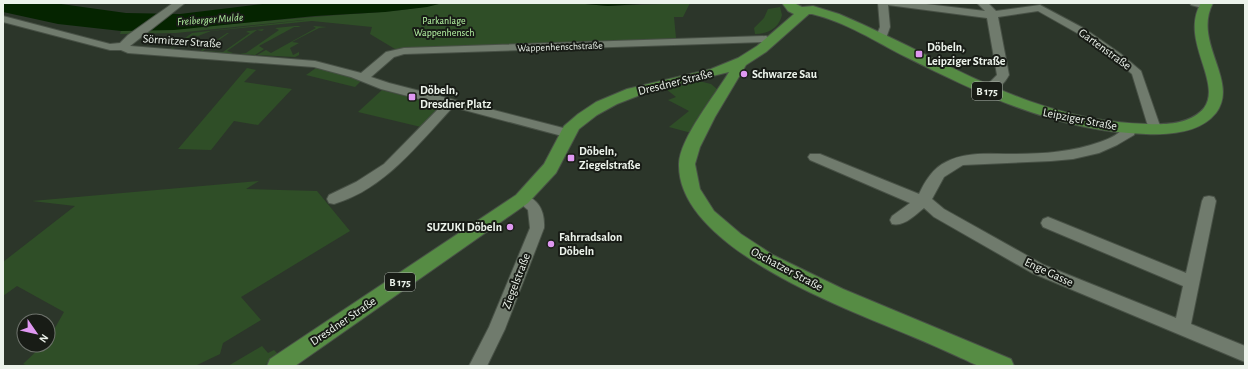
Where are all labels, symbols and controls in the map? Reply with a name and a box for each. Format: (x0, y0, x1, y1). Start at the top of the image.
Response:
water label: Freiberger Mulde (177, 12, 243, 27)
park label: Parkanlage Wappenhensch (414, 16, 474, 38)
street label: Gartenstraße (1077, 26, 1133, 72)
street label: Sörmitzer Straße (142, 32, 222, 50)
street label: Wappenhenschstraße (517, 40, 603, 53)
place label: Döbeln, Leipziger Straße (927, 41, 1006, 67)
marker: Döbeln, Leipziger Straße (914, 49, 924, 59)
street label: Dresdner Straße (637, 67, 713, 97)
place label: Schwarze Sau (752, 68, 818, 80)
marker: Schwarze Sau (739, 69, 749, 79)
road number: B 175 (972, 82, 1002, 100)
place label: Döbeln, Dresdner Platz (420, 84, 491, 110)
marker: Döbeln, Dresdner Platz (407, 92, 417, 102)
street label: Leipziger Straße (1042, 106, 1118, 132)
place label: Döbeln, Ziegelstraße (579, 145, 641, 171)
marker: Döbeln, Ziegelstraße (566, 153, 576, 163)
place label: SUZUKI Döbeln (427, 221, 502, 233)
marker: SUZUKI Döbeln (505, 222, 515, 232)
place label: Fahrradsalon Döbeln (559, 231, 622, 257)
marker: Fahrradsalon Döbeln (546, 239, 556, 249)
street label: Oschatzer Straße (749, 245, 825, 293)
street label: Ziegelstraße (500, 251, 532, 311)
street label: Enge Gasse (1023, 256, 1075, 288)
road number: B 175 (385, 273, 415, 291)
street label: Dresdner Straße (308, 295, 378, 347)
north arrow (16, 313, 56, 353)
text: N (37, 332, 51, 345)

